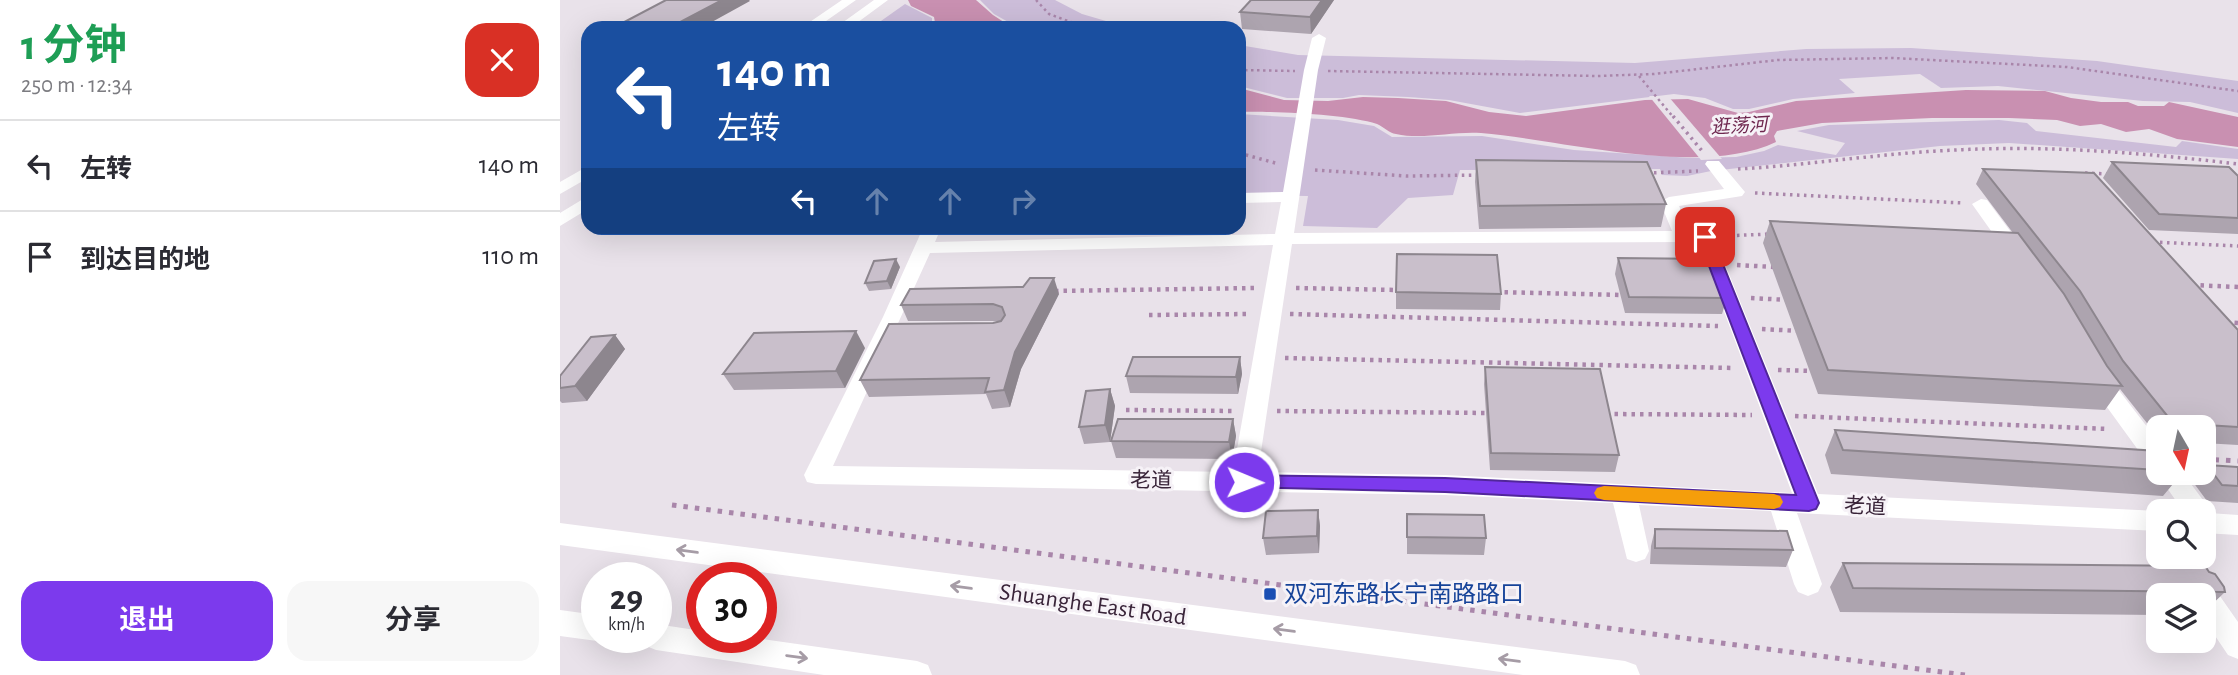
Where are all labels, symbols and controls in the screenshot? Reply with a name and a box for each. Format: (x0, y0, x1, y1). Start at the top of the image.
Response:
button: close (465, 23, 539, 97)
text: 1 分钟 (21, 25, 126, 67)
text: 140 m (717, 47, 832, 96)
icon: left (602, 49, 693, 140)
text: 250 m · 12:34 (21, 74, 132, 97)
text: 左转 (717, 113, 781, 145)
water label: 逛荡河 (1710, 114, 1772, 137)
icon: left (21, 147, 59, 185)
text: 140 m (479, 152, 539, 178)
text: 左转 (80, 156, 132, 182)
icon: left (785, 182, 823, 220)
icon: ahead (858, 182, 896, 220)
icon: ahead (931, 182, 969, 220)
icon: right (1004, 182, 1042, 220)
pin (1675, 207, 1735, 267)
icon: arrive (1686, 218, 1724, 256)
icon: arrive (21, 238, 59, 276)
text: 110 m (482, 243, 539, 269)
text: 到达目的地 (80, 247, 210, 273)
north arrow (2146, 415, 2216, 485)
map controls (2146, 415, 2216, 653)
position arrow (1207, 445, 1281, 519)
street label: 老道 (1130, 469, 1172, 491)
street label: 老道 (1843, 494, 1887, 518)
button: search (2146, 499, 2216, 569)
one-way arrow (676, 544, 699, 557)
speed limit sign: 30 (686, 562, 777, 653)
one-way arrow (950, 580, 973, 593)
street label: Shuanghe East Road (998, 580, 1188, 630)
button: 退出 (21, 581, 273, 661)
button: 分享 (287, 581, 539, 661)
text: 29 (610, 581, 643, 616)
place label: 双河东路长宁南路路口 (1284, 581, 1524, 607)
button: layers (2146, 583, 2216, 653)
marker: 双河东路长宁南路路口 (1262, 586, 1278, 602)
text: km/h (608, 616, 645, 634)
one-way arrow (1273, 623, 1295, 636)
one-way arrow (785, 651, 807, 664)
one-way arrow (1498, 653, 1521, 666)

